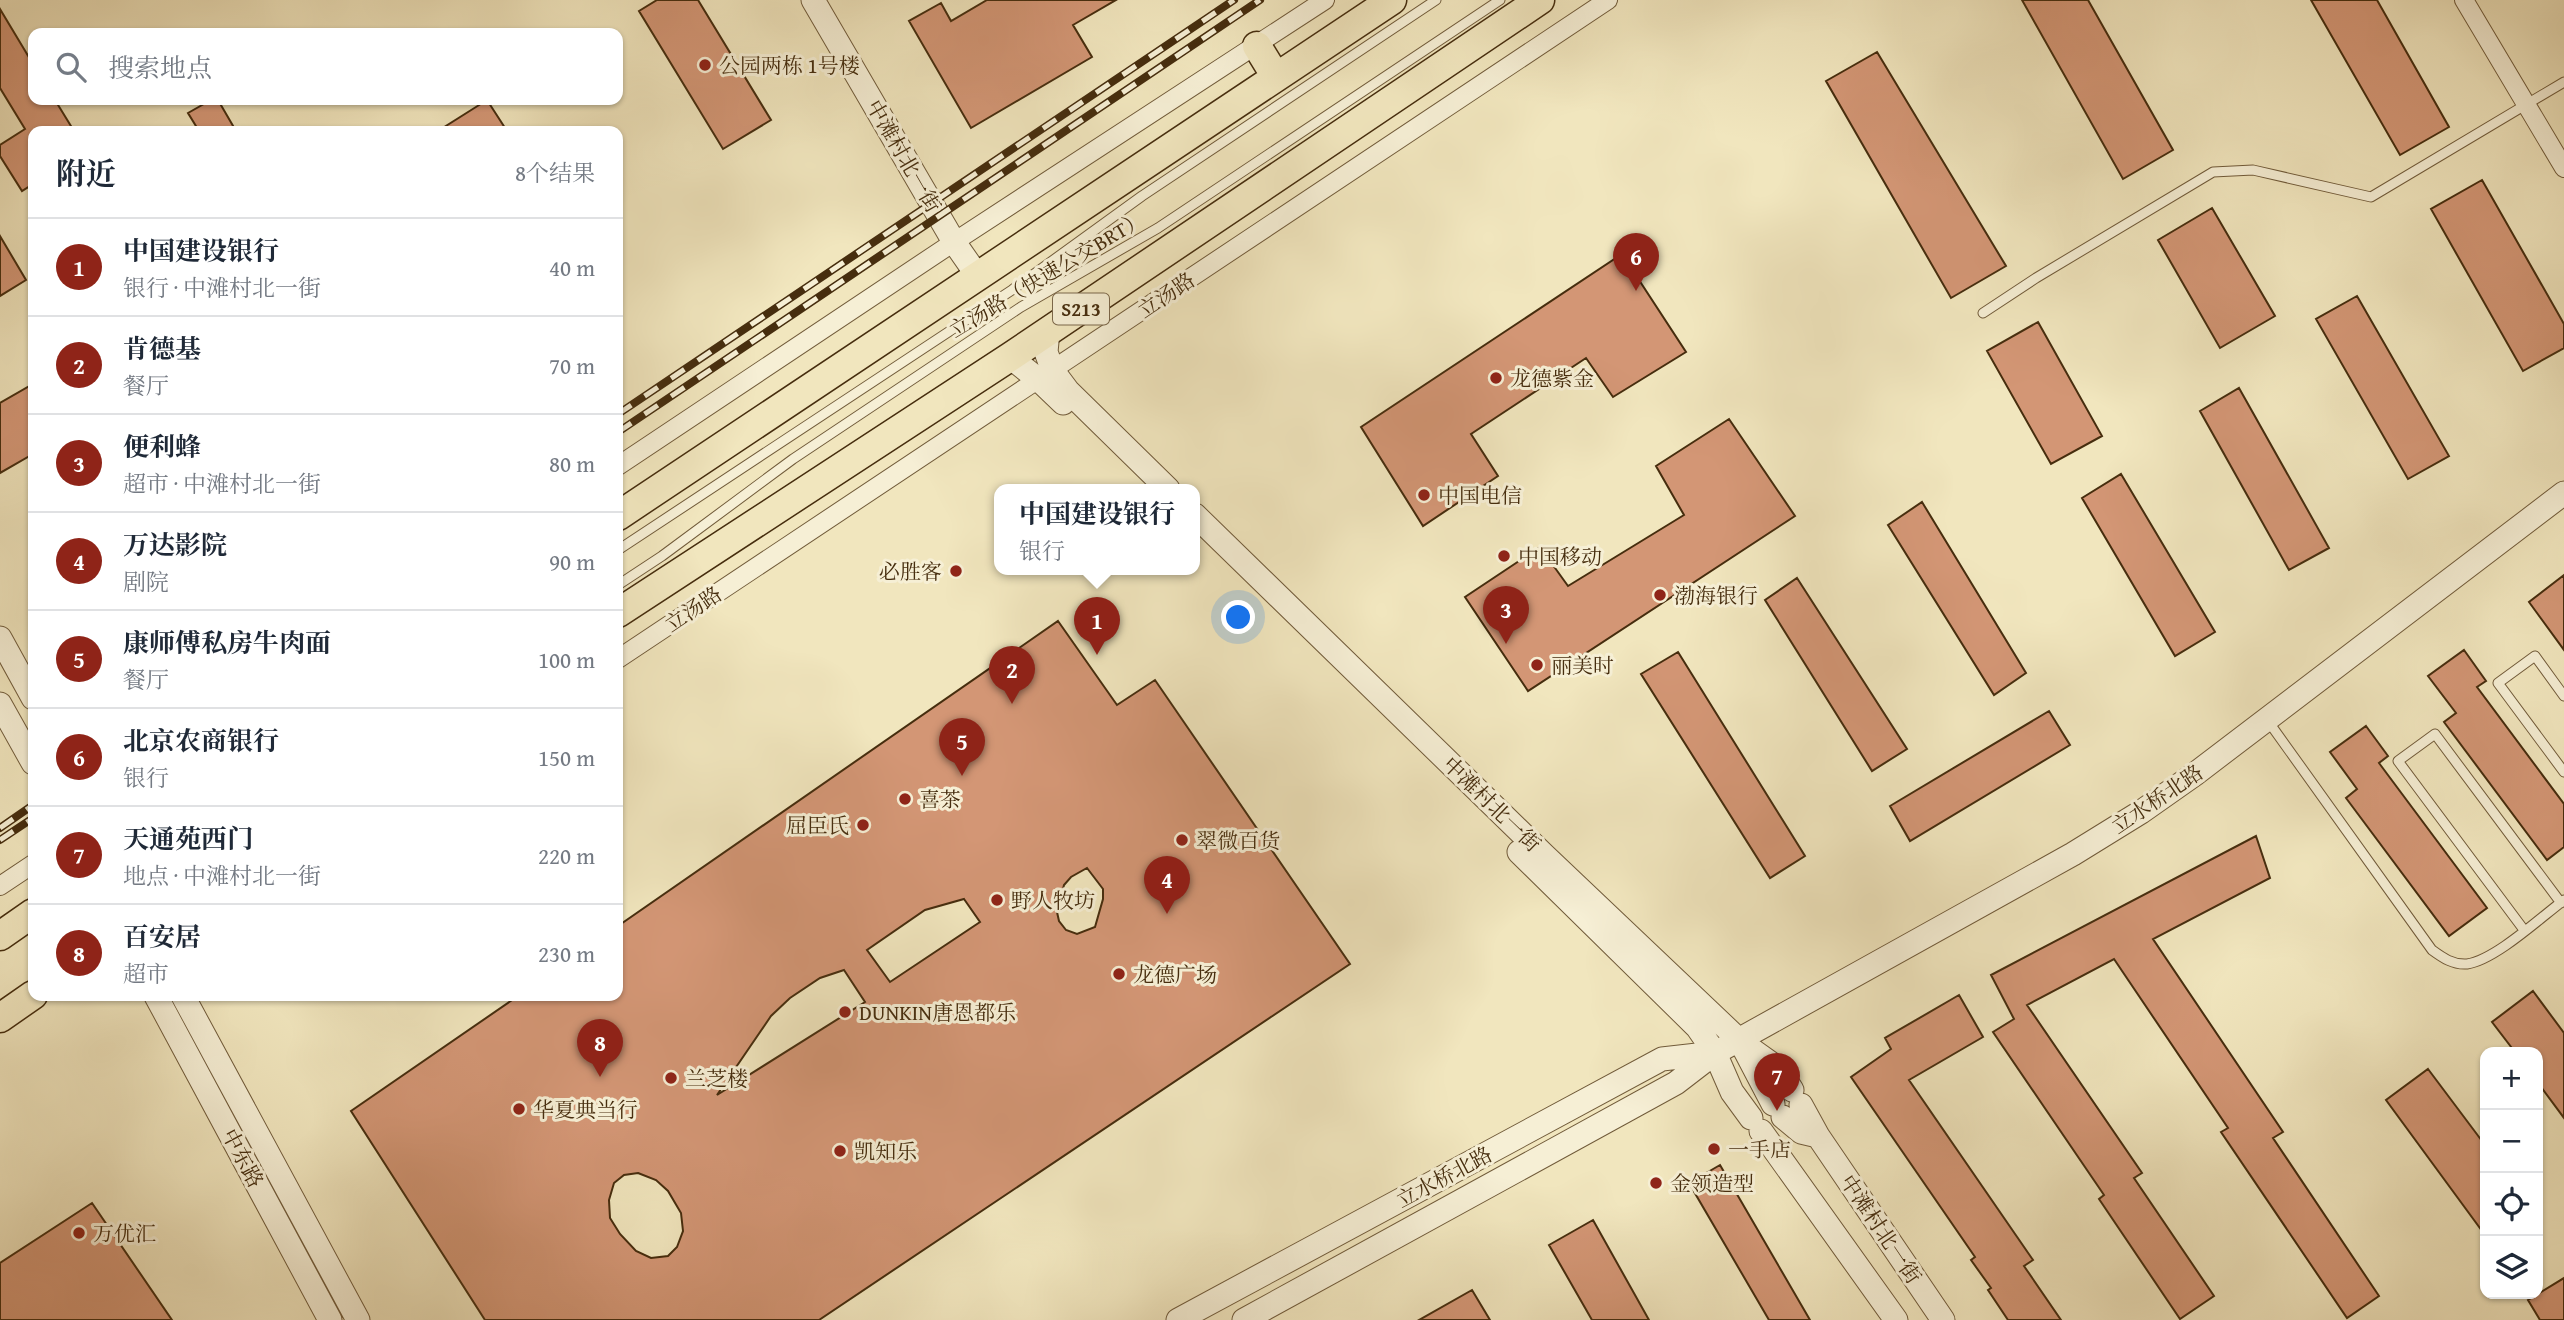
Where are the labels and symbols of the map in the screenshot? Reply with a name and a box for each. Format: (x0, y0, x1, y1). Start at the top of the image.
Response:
place label: 公园两栋 1号楼 (719, 50, 860, 81)
marker: 公园两栋 1号楼 (697, 57, 713, 73)
street label: 中滩村北一街 (859, 94, 949, 218)
street label: 立汤路（快速公交BRT） (943, 203, 1151, 345)
pin: 6 (1613, 233, 1659, 291)
street label: 立汤路 (1131, 265, 1201, 325)
road number: S213 (1053, 294, 1109, 324)
place label: 龙德紫金 (1510, 363, 1594, 394)
marker: 龙德紫金 (1488, 370, 1504, 386)
place label: 中国电信 (1438, 480, 1522, 511)
marker: 中国电信 (1416, 487, 1432, 503)
place label: 中国移动 (1518, 541, 1602, 572)
marker: 中国移动 (1496, 548, 1512, 564)
place label: 必胜客 (879, 556, 942, 587)
marker: 必胜客 (948, 563, 964, 579)
street label: 立汤路 (658, 579, 728, 639)
place label: 渤海银行 (1674, 580, 1758, 611)
pin: 3 (1483, 586, 1529, 644)
marker: 渤海银行 (1652, 587, 1668, 603)
pin: 1 (1074, 597, 1120, 655)
your location (1221, 600, 1255, 634)
pin: 2 (989, 646, 1035, 704)
place label: 丽美时 (1551, 650, 1614, 681)
marker: 丽美时 (1529, 657, 1545, 673)
pin: 5 (939, 718, 985, 776)
street label: 中滩村北一街 (1436, 749, 1548, 859)
street label: 立水桥北路 (2105, 757, 2209, 841)
place label: 喜茶 (919, 784, 961, 815)
marker: 喜茶 (897, 791, 913, 807)
place label: 屈臣氏 (786, 810, 849, 841)
marker: 屈臣氏 (855, 817, 871, 833)
place label: 翠微百货 (1196, 825, 1280, 856)
marker: 翠微百货 (1174, 832, 1190, 848)
pin: 4 (1144, 856, 1190, 914)
place label: 野人牧坊 (1011, 885, 1095, 916)
marker: 野人牧坊 (989, 892, 1005, 908)
place label: 龙德广场 (1133, 959, 1217, 990)
marker: 龙德广场 (1111, 966, 1127, 982)
place label: DUNKIN唐恩都乐 (859, 997, 1016, 1028)
marker: DUNKIN唐恩都乐 (837, 1004, 853, 1020)
pin: 8 (577, 1019, 623, 1077)
pin: 7 (1754, 1053, 1800, 1111)
place label: 兰芝楼 (685, 1063, 748, 1094)
marker: 兰芝楼 (663, 1070, 679, 1086)
place label: 华夏典当行 (533, 1094, 638, 1125)
marker: 华夏典当行 (511, 1101, 527, 1117)
street label: 中东路 (215, 1123, 271, 1193)
place label: 一手店 (1728, 1134, 1791, 1165)
place label: 凯知乐 (854, 1136, 917, 1167)
street label: 立水桥北路 (1390, 1139, 1498, 1215)
marker: 一手店 (1706, 1141, 1722, 1157)
marker: 凯知乐 (832, 1143, 848, 1159)
place label: 金领造型 (1670, 1168, 1754, 1199)
street label: 中滩村北一街 (1833, 1168, 1929, 1290)
marker: 金领造型 (1648, 1175, 1664, 1191)
place label: 万优汇 (93, 1218, 156, 1249)
marker: 万优汇 (71, 1225, 87, 1241)

